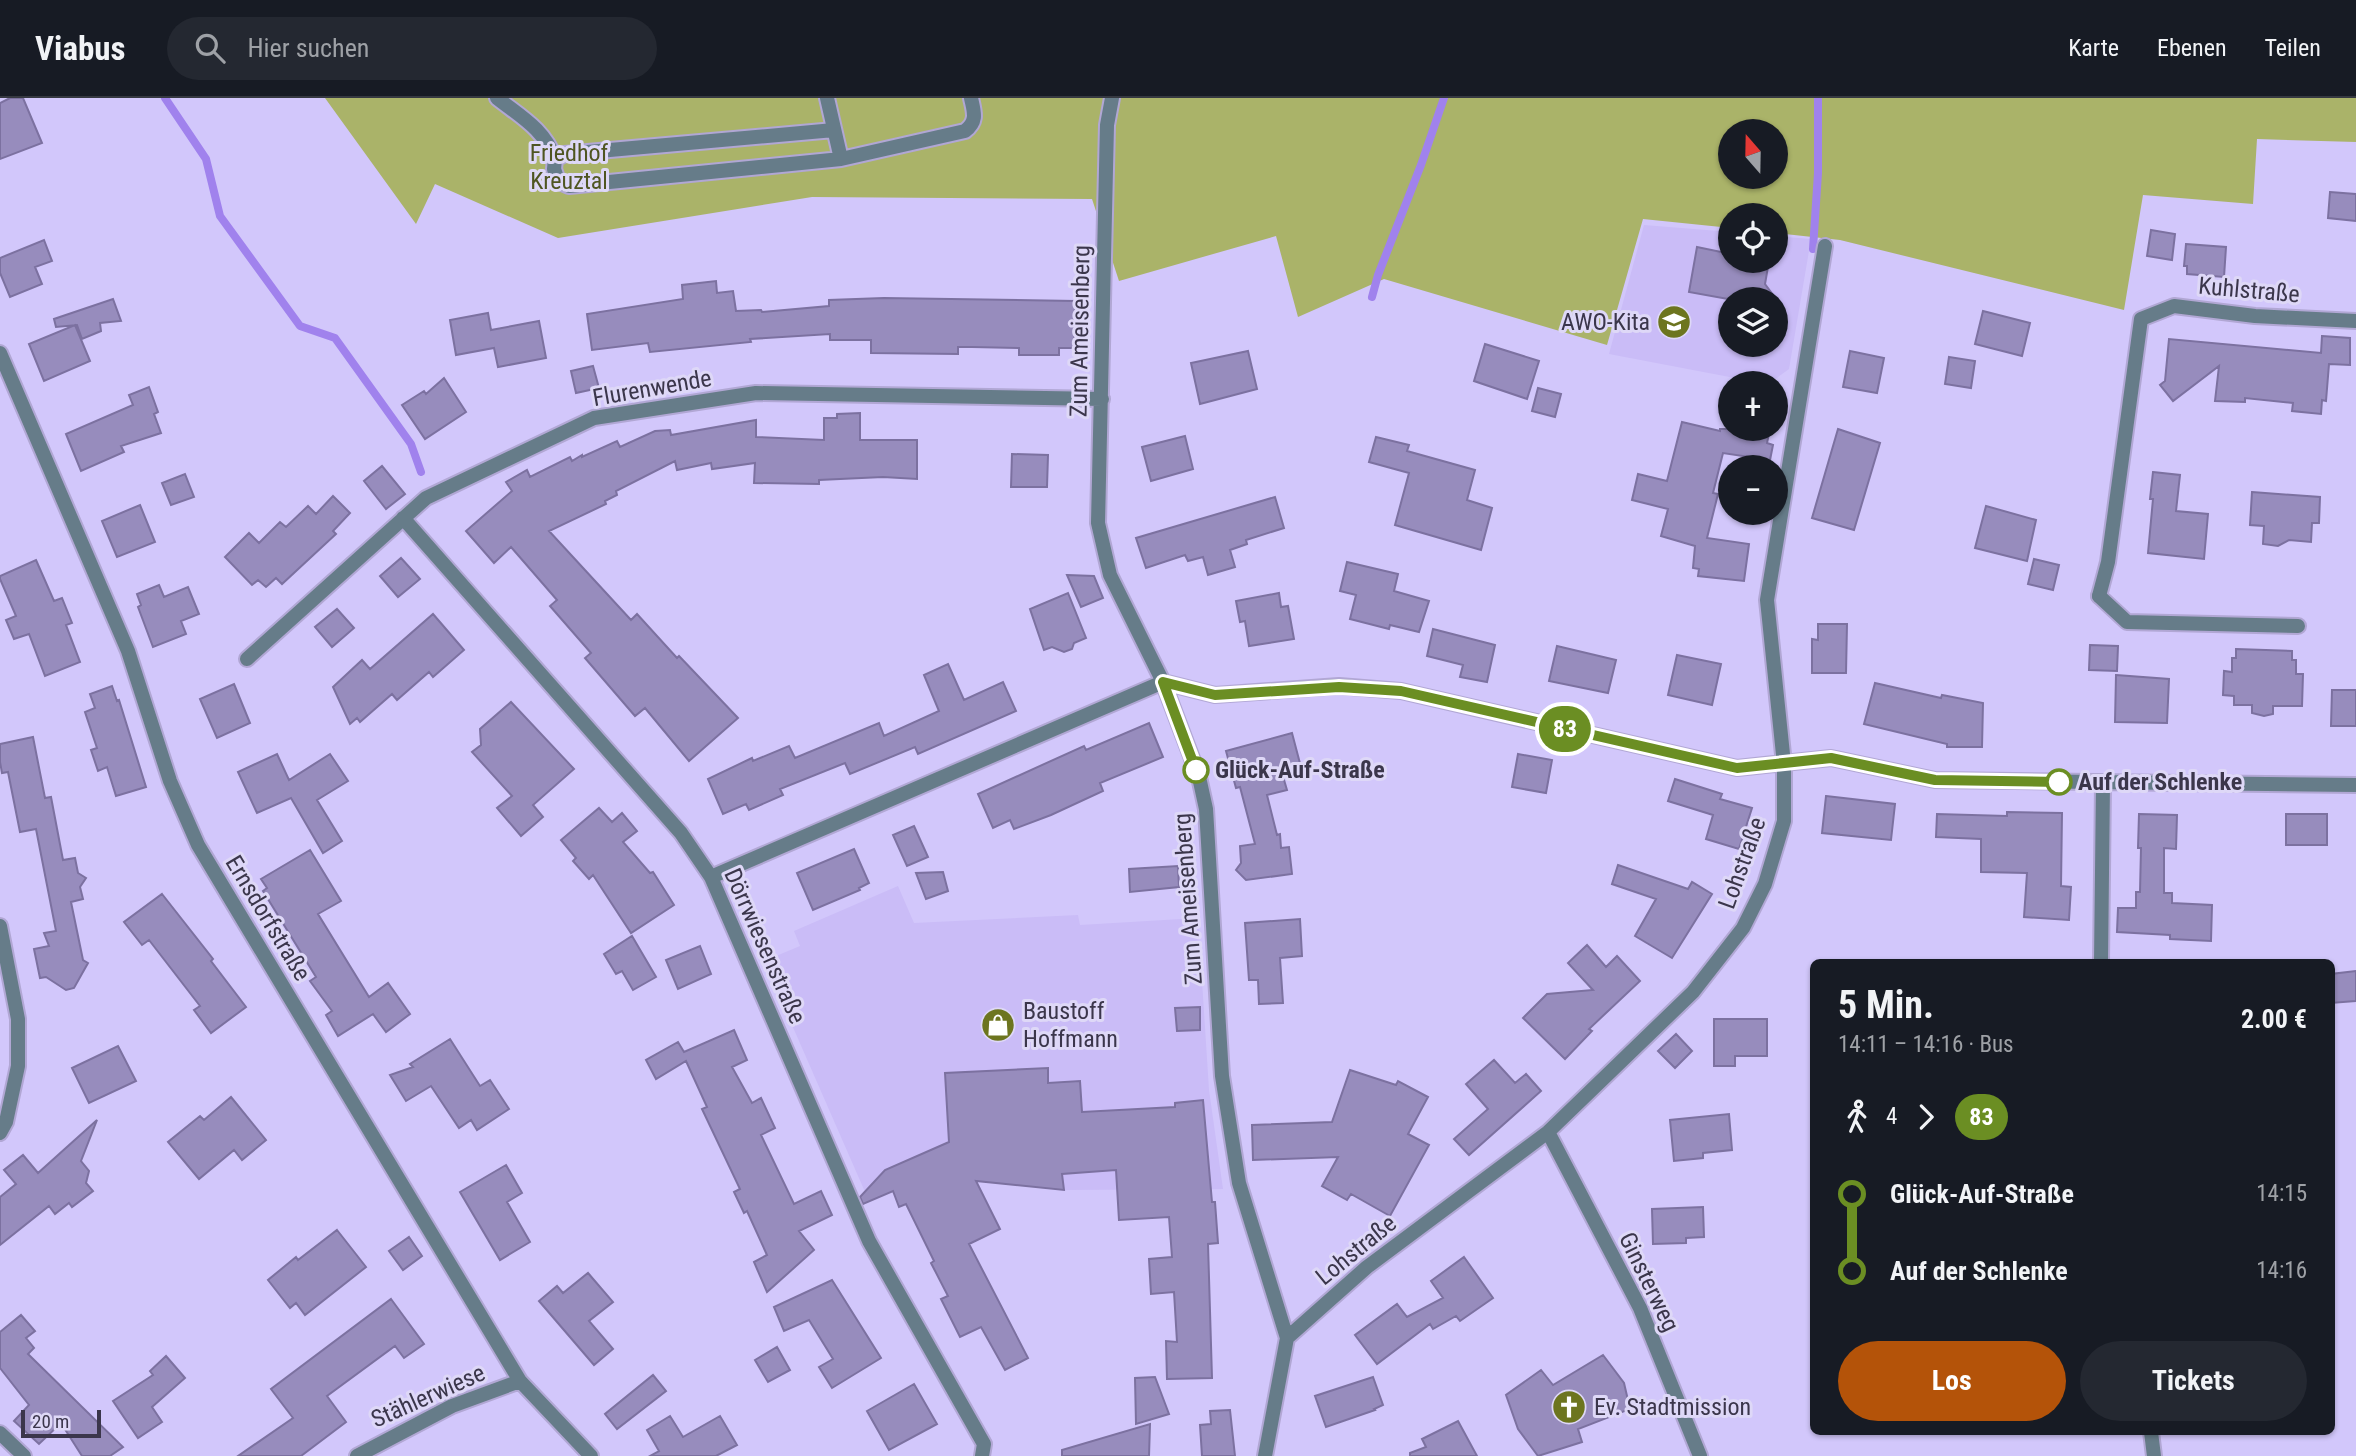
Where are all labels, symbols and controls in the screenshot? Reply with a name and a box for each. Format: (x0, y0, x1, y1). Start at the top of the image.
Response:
search box (167, 17, 657, 80)
text: Viabus (35, 29, 125, 68)
icon: search (191, 29, 229, 67)
text: Hier suchen (247, 33, 369, 63)
text: Karte (2068, 34, 2119, 62)
text: Ebenen (2157, 34, 2227, 62)
text: Teilen (2265, 34, 2321, 62)
north arrow (1718, 119, 1788, 189)
map controls (1718, 119, 1788, 525)
park label: Friedhof Kreuztal (530, 139, 609, 195)
button: locate (1718, 203, 1788, 273)
street label: Zum Ameisenberg (1065, 245, 1095, 417)
street label: Kuhlstraße (2197, 272, 2301, 308)
button: layers (1718, 287, 1788, 357)
school or university icon: AWO-Kita (1655, 303, 1693, 341)
place label: AWO-Kita (1561, 308, 1650, 336)
street label: Flurenwende (590, 364, 714, 412)
button: + (1718, 371, 1788, 441)
button: − (1718, 455, 1788, 525)
line badge: 83 (1534, 706, 1596, 752)
text: 83 (1553, 715, 1577, 743)
place label: Glück-Auf-Straße (1215, 756, 1385, 784)
marker: Glück-Auf-Straße (1183, 757, 1209, 783)
place label: Auf der Schlenke (2078, 768, 2242, 796)
marker: Auf der Schlenke (2046, 769, 2072, 795)
street label: Zum Ameisenberg (1168, 812, 1208, 986)
street label: Lohstraße (1713, 813, 1771, 913)
street label: Ernsdorfstraße (220, 850, 316, 986)
street label: Dörrwiesenstraße (718, 864, 812, 1028)
text: 5 Min. (1838, 983, 1934, 1027)
place label: Baustoff Hoffmann (1023, 997, 1118, 1053)
text: 2.00 € (2241, 1004, 2307, 1034)
shop icon: Baustoff Hoffmann (979, 1006, 1017, 1044)
text: 14:11 – 14:16 · Bus (1838, 1031, 2014, 1058)
icon: walk (1838, 1098, 1876, 1136)
icon: forward (1907, 1098, 1945, 1136)
text: 4 (1886, 1103, 1897, 1130)
text: 83 (1969, 1103, 1994, 1131)
text: Glück-Auf-Straße (1890, 1179, 2074, 1209)
text: 14:15 (2256, 1180, 2307, 1207)
street label: Lohstraße (1310, 1209, 1402, 1291)
street label: Ginsterweg (1613, 1228, 1685, 1336)
text: Auf der Schlenke (1890, 1256, 2068, 1286)
text: 14:16 (2256, 1257, 2307, 1284)
button: Los (1838, 1341, 2066, 1421)
button: Tickets (2080, 1341, 2307, 1421)
street label: Stählerwiese (367, 1359, 489, 1433)
church icon: Ev. Stadtmission (1550, 1388, 1588, 1426)
place label: Ev. Stadtmission (1594, 1393, 1751, 1421)
scale bar (21, 1407, 102, 1439)
text: 20 m (32, 1410, 69, 1433)

